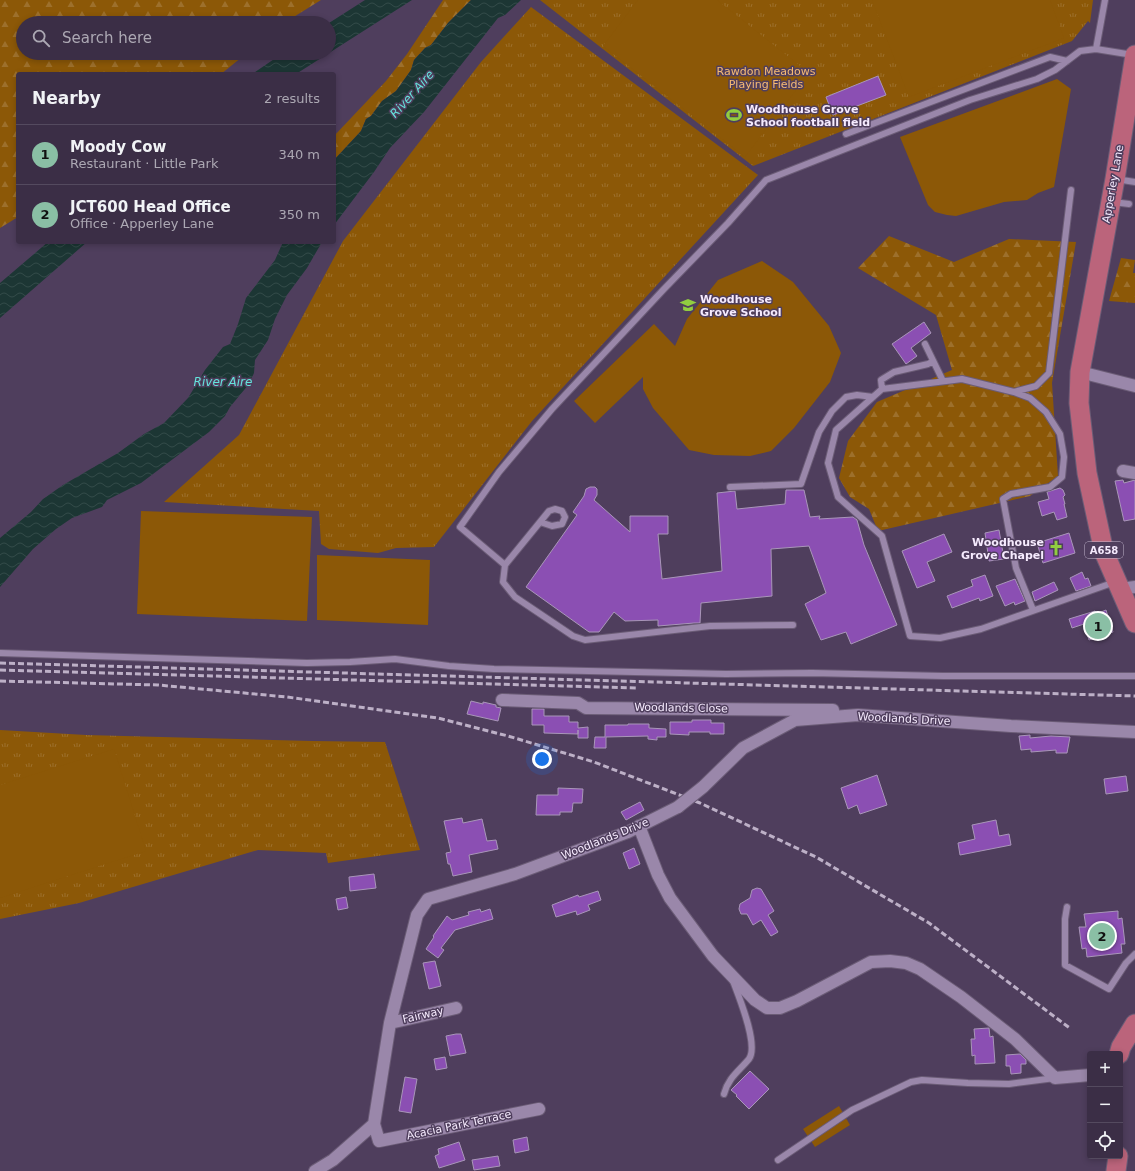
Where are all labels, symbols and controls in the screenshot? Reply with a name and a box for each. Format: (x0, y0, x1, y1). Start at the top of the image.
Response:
search box (16, 16, 336, 60)
icon: search (30, 27, 52, 49)
text: Search here (62, 29, 152, 47)
park label: Rawdon Meadows Playing Fields (717, 65, 816, 91)
water label: River Aire (387, 67, 437, 121)
text: Nearby (32, 88, 101, 108)
text: 2 results (264, 91, 320, 106)
place label: Woodhouse Grove School football field (746, 103, 870, 129)
sports icon: Woodhouse Grove School football field (725, 106, 743, 124)
text: Moody Cow (70, 138, 166, 156)
street label: Apperley Lane (1100, 144, 1126, 224)
text: 1 (40, 147, 50, 162)
text: 340 m (278, 147, 320, 162)
text: Restaurant · Little Park (70, 156, 218, 171)
text: JCT600 Head Office (70, 198, 231, 216)
text: 2 (40, 207, 50, 222)
text: 350 m (278, 207, 320, 222)
text: Office · Apperley Lane (70, 216, 214, 231)
place label: Woodhouse Grove School (700, 293, 782, 319)
school or university icon: Woodhouse Grove School (679, 296, 697, 314)
water label: River Aire (194, 375, 252, 389)
place label: Woodhouse Grove Chapel (961, 536, 1044, 562)
church icon: Woodhouse Grove Chapel (1047, 539, 1065, 557)
road number: A658 (1085, 542, 1123, 558)
pin: 1 (1085, 611, 1111, 641)
street label: Woodlands Close (634, 701, 728, 715)
street label: Woodlands Drive (857, 710, 951, 728)
your location (532, 749, 552, 769)
street label: Woodlands Drive (559, 815, 651, 862)
pin: 2 (1089, 921, 1115, 951)
street label: Fairway (401, 1004, 445, 1026)
map controls (1087, 1051, 1123, 1159)
button: + (1087, 1051, 1123, 1087)
button: − (1087, 1087, 1123, 1123)
street label: Acacia Park Terrace (405, 1107, 513, 1142)
button: locate (1087, 1123, 1123, 1159)

